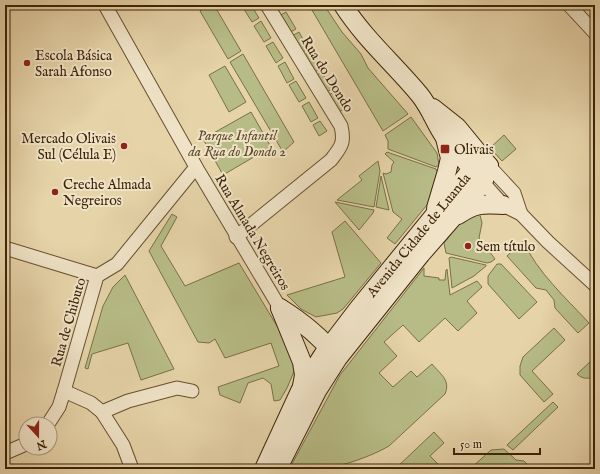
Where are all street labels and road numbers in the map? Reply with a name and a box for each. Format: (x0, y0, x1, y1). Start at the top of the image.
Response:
street label: Rua do Dondo (297, 33, 358, 116)
street label: Avenida Cidade de Luanda (363, 169, 476, 302)
street label: Rua Almada Negreiros (210, 171, 294, 294)
street label: Rua de Chibuto (48, 275, 90, 369)

